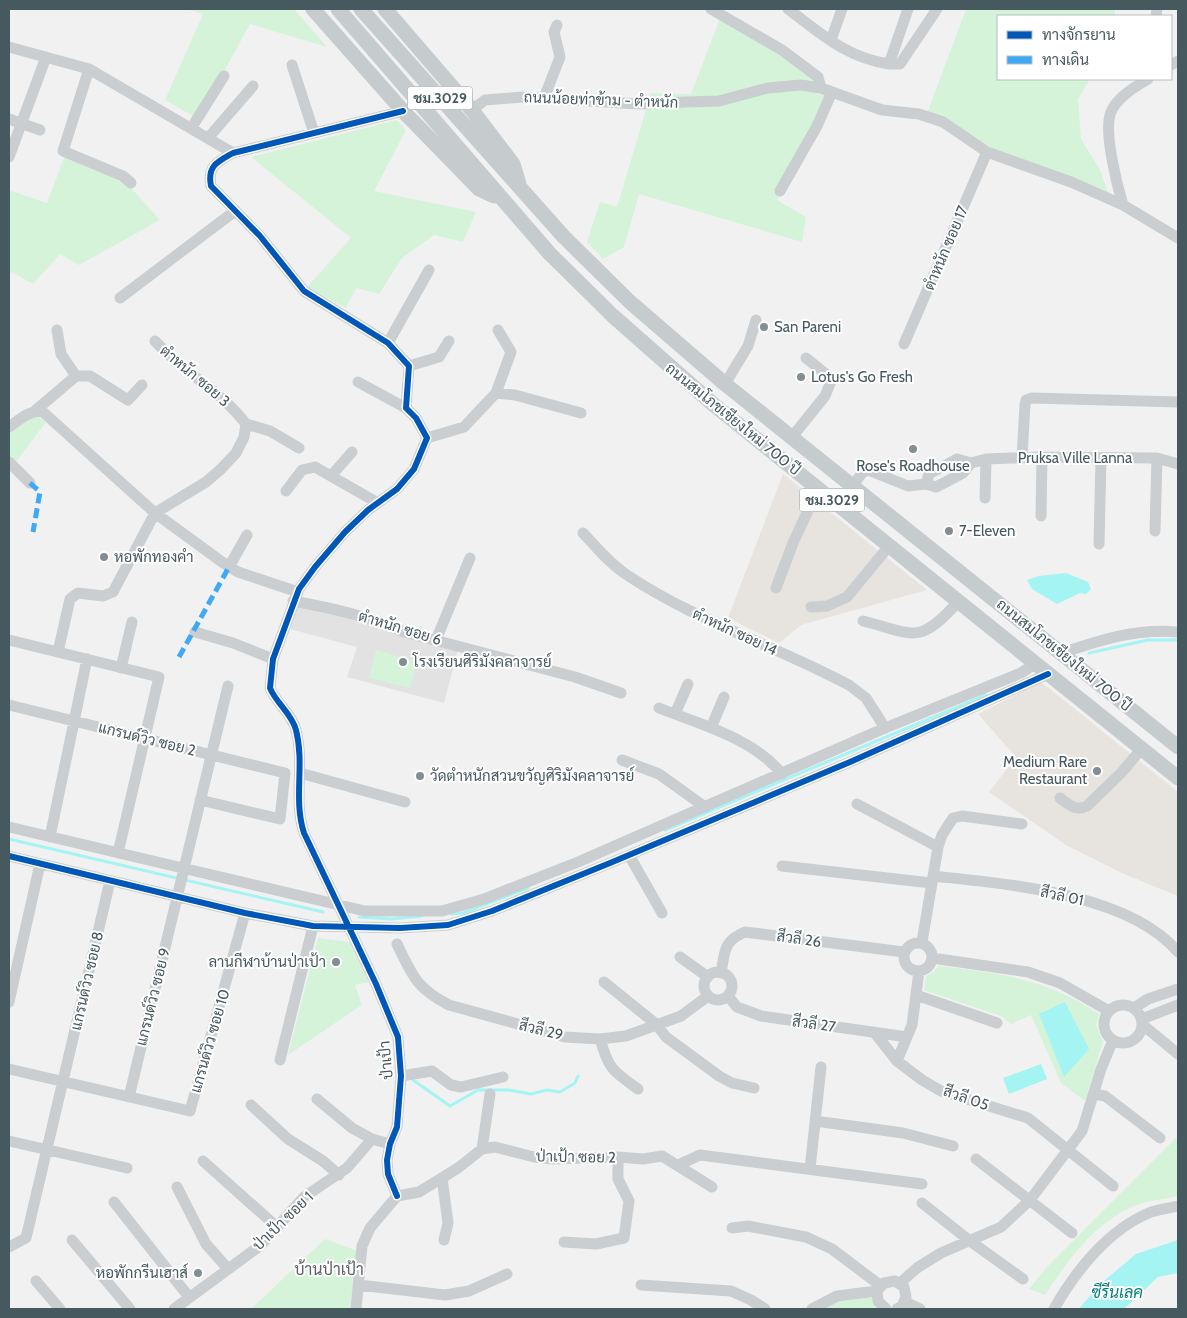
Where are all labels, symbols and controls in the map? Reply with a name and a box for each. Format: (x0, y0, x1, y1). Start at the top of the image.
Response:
legend (997, 15, 1172, 80)
text: ทางจักรยาน (1042, 26, 1116, 44)
text: ทางเดิน (1042, 51, 1089, 69)
road number: ชม.3029 (408, 86, 472, 110)
street label: ถนนน้อยท่าข้าม - ตำหนัก (523, 87, 679, 112)
street label: ตำหนัก ซอย 17 (920, 203, 972, 293)
place label: San Pareni (774, 318, 841, 336)
marker: San Pareni (758, 321, 770, 333)
street label: ตำหนัก ซอย 3 (156, 342, 234, 410)
street label: ถนนสมโภชเชียงใหม่ 700 ปี (662, 358, 805, 479)
place label: Lotus's Go Fresh (811, 368, 913, 386)
marker: Lotus's Go Fresh (795, 371, 807, 383)
marker: Rose's Roadhouse (907, 443, 919, 455)
street label: Pruksa Ville Lanna (1018, 449, 1133, 467)
place label: Rose's Roadhouse (856, 457, 970, 475)
road number: ชม.3029 (800, 488, 864, 512)
place label: 7-Eleven (959, 522, 1015, 540)
marker: 7-Eleven (943, 525, 955, 537)
place label: หอพักทองคำ (114, 548, 194, 566)
marker: หอพักทองคำ (98, 551, 110, 563)
street label: ถนนสมโภชเชียงใหม่ 700 ปี (993, 594, 1136, 715)
street label: ตำหนัก ซอย 14 (690, 605, 780, 660)
street label: ตำหนัก ซอย 6 (356, 607, 444, 649)
place label: โรงเรียนศิริมังคลาจารย์ (412, 652, 552, 671)
marker: โรงเรียนศิริมังคลาจารย์ (397, 656, 409, 668)
street label: แกรนด์วิว ซอย 2 (96, 717, 198, 760)
place label: Medium Rare Restaurant (1003, 753, 1087, 788)
marker: Medium Rare Restaurant (1091, 765, 1103, 777)
place label: วัดตำหนักสวนขวัญศิริมังคลาจารย์ (430, 766, 634, 785)
marker: วัดตำหนักสวนขวัญศิริมังคลาจารย์ (414, 770, 426, 782)
street label: สีวลี 01 (1039, 882, 1086, 909)
street label: สีวลี 26 (776, 926, 823, 951)
street label: แกรนด์วิว ซอย 8 (66, 930, 107, 1032)
street label: แกรนด์วิว ซอย 9 (131, 946, 174, 1048)
place label: ลานกีฬาบ้านป่าเป้า (208, 952, 326, 971)
marker: ลานกีฬาบ้านป่าเป้า (330, 956, 342, 968)
street label: แกรนด์วิว ซอย 10 (186, 987, 233, 1095)
street label: สีวลี 27 (791, 1011, 838, 1036)
street label: สีวลี 29 (517, 1015, 565, 1044)
street label: ป่าเป้า (374, 1040, 397, 1080)
street label: สีวลี 05 (941, 1081, 991, 1114)
street label: ป่าเป้า ซอย 2 (536, 1146, 616, 1167)
street label: ป่าเป้า ซอย 1 (248, 1187, 317, 1254)
district label: บ้านป่าเป้า (294, 1259, 364, 1279)
place label: หอพักกรีนเฮาส์ (96, 1263, 188, 1282)
marker: หอพักกรีนเฮาส์ (192, 1267, 204, 1279)
water label: ซีรีนเลค (1091, 1281, 1143, 1302)

